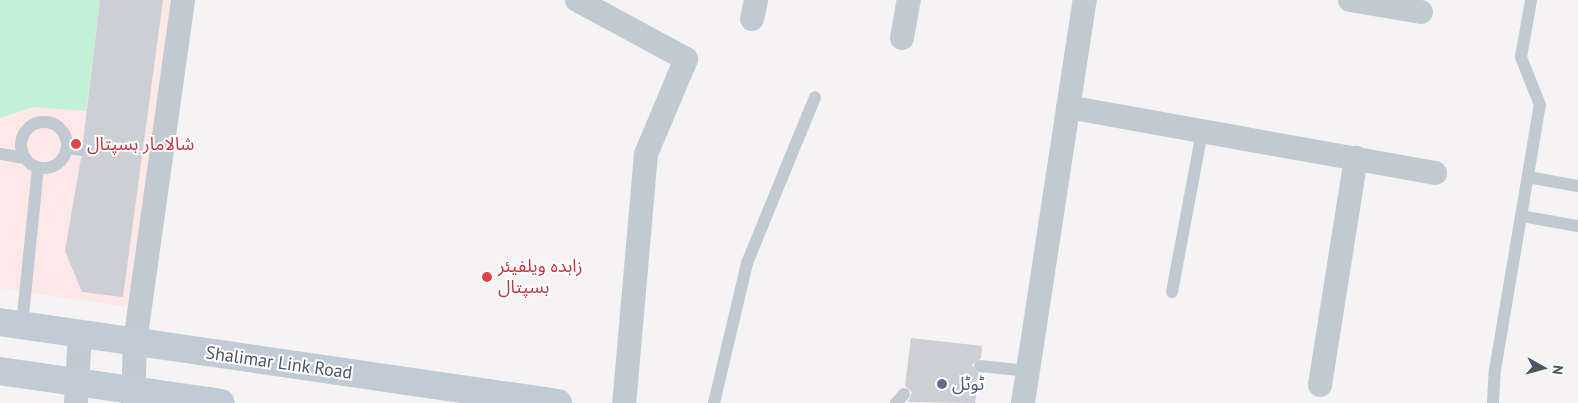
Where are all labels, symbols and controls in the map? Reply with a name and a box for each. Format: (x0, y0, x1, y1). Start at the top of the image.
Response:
place label: شالامار ہسپتال (87, 133, 194, 155)
marker: شالامار ہسپتال (69, 137, 83, 151)
place label: زاہدہ ویلفیئر ہسپتال (498, 256, 583, 298)
marker: زاہدہ ویلفیئر ہسپتال (480, 270, 494, 284)
street label: Shalimar Link Road (204, 342, 354, 384)
north arrow (1518, 343, 1568, 393)
text: N (1548, 364, 1567, 375)
place label: ٹوٹل (952, 373, 984, 395)
marker: ٹوٹل (936, 378, 948, 390)

